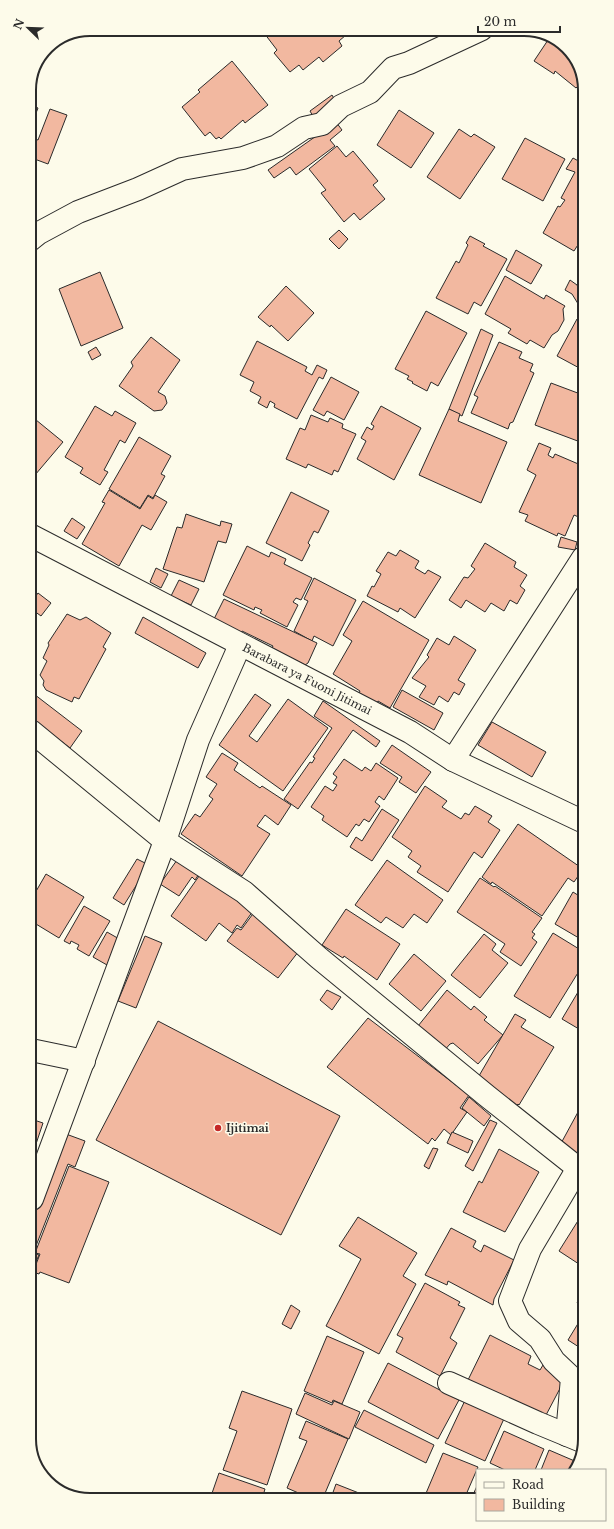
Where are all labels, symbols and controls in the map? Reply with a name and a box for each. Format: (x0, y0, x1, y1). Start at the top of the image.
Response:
north arrow (8, 8, 48, 48)
scale bar (478, 8, 560, 34)
text: 20 m (484, 14, 516, 29)
text: N (10, 16, 28, 32)
street label: Barabara ya Fuoni Jitimai (240, 640, 374, 718)
place label: Ijitimai (226, 1121, 269, 1135)
marker: Ijitimai (213, 1123, 223, 1133)
legend (476, 1469, 606, 1521)
text: Road (512, 1477, 544, 1492)
text: Building (512, 1497, 566, 1512)

